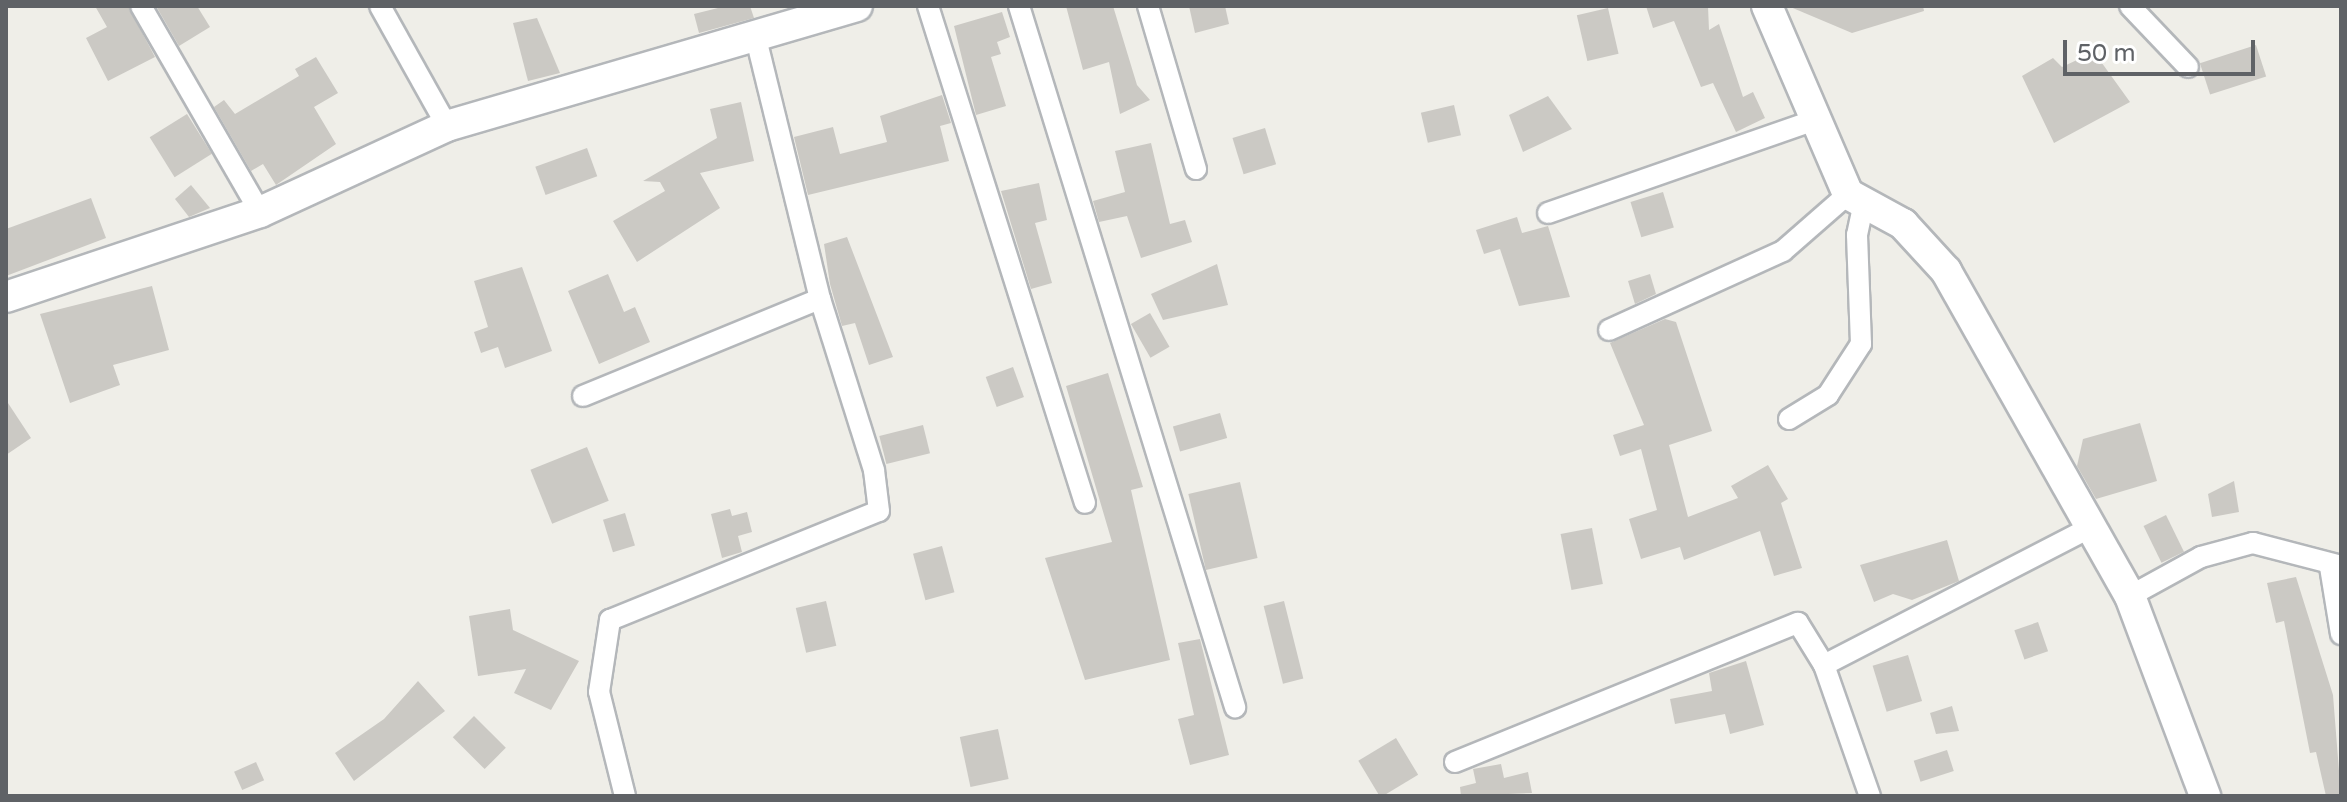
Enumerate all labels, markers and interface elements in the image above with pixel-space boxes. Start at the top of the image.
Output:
scale bar [2067,24,2259,74]
text: 50 m [2077,39,2135,68]

